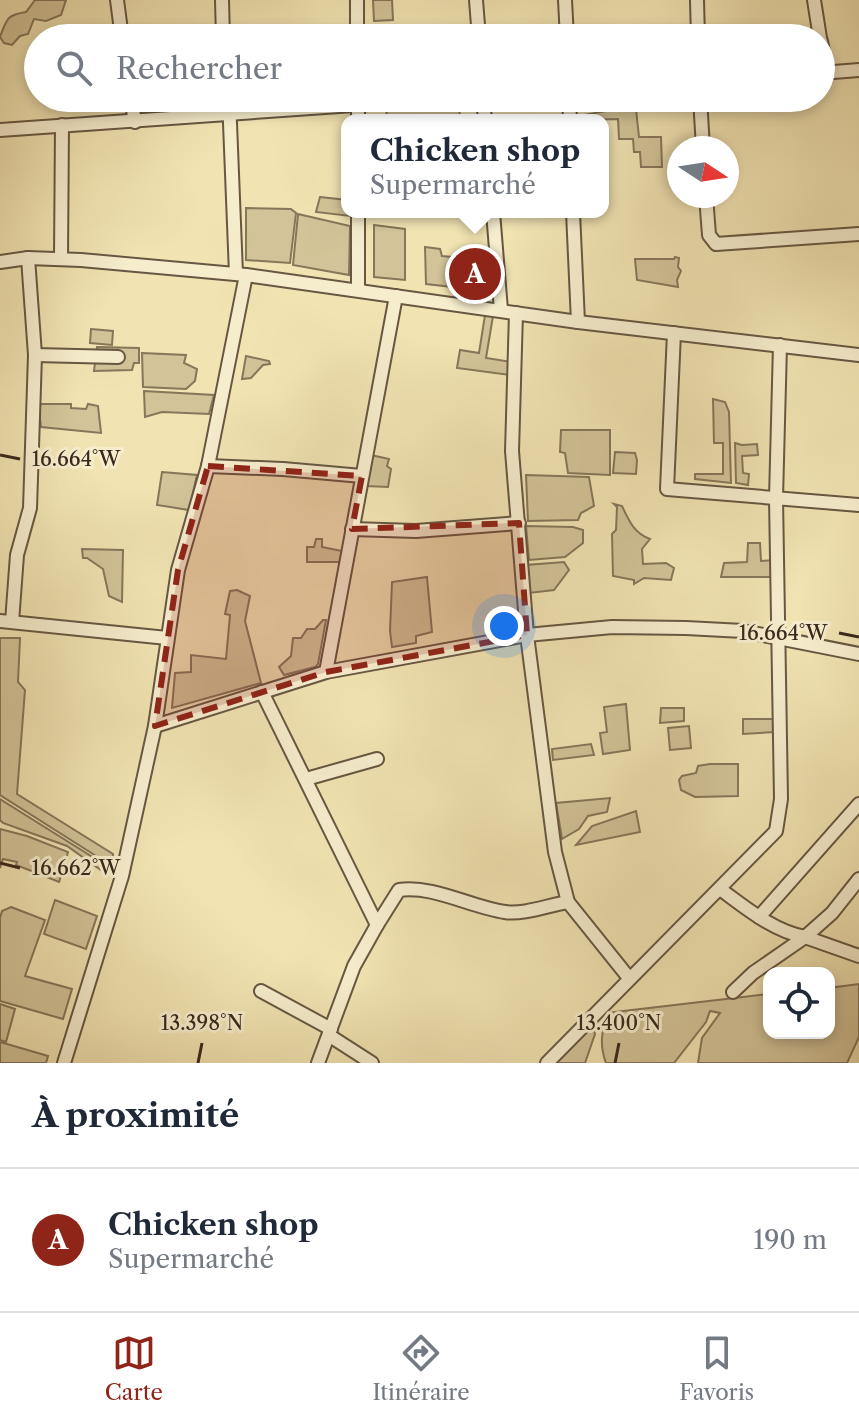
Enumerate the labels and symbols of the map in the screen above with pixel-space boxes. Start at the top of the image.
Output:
north arrow [667,136,739,208]
pin: A [449,244,501,304]
text: 16.664°W [32,447,121,471]
your location [484,606,524,646]
text: 16.664°W [739,621,828,645]
text: 16.662°W [32,856,122,880]
text: 13.398°N [161,1011,243,1035]
text: 13.400°N [577,1011,661,1035]

